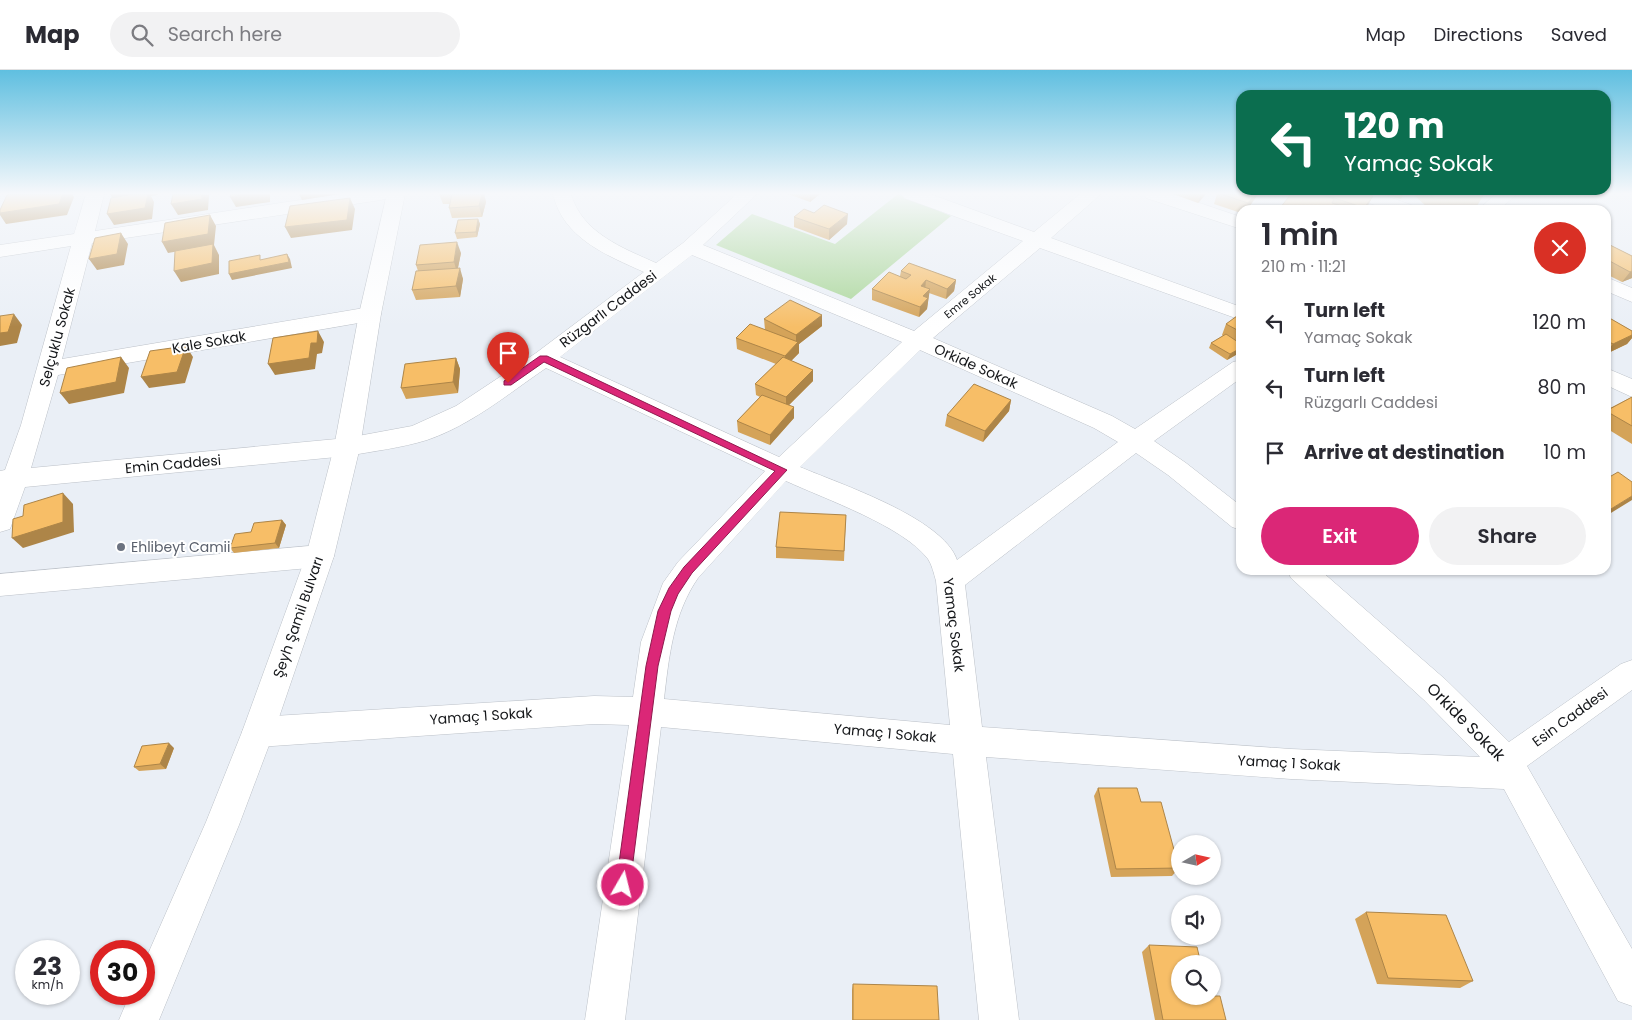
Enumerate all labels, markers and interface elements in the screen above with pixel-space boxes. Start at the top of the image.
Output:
search box [110,12,460,57]
text: Map [25,18,80,51]
icon: search [128,21,156,49]
text: Search here [168,21,282,48]
text: Map [1366,22,1405,47]
text: Directions [1433,22,1523,47]
text: Saved [1551,22,1607,47]
text: 120 m [1344,101,1444,150]
icon: left [1261,110,1326,175]
text: Yamaç Sokak [1344,148,1493,179]
text: 1 min [1261,213,1339,256]
button: close [1534,222,1586,274]
text: 210 m · 11:21 [1261,255,1346,278]
street label: Rüzgarlı Caddesi [555,266,661,352]
street label: Emre Sokak [940,270,1000,322]
street label: Selçuklu Sokak [34,284,80,389]
text: Turn left [1304,297,1385,324]
icon: left [1261,309,1289,337]
text: 120 m [1532,309,1586,336]
street label: Kale Sokak [170,326,248,358]
text: Yamaç Sokak [1304,326,1412,349]
pin [487,332,529,383]
icon: arrive [494,339,522,367]
street label: Orkide Sokak [931,339,1022,394]
text: Turn left [1304,362,1385,389]
icon: left [1261,374,1289,402]
text: 80 m [1537,374,1586,401]
text: Rüzgarlı Caddesi [1304,391,1438,414]
icon: arrive [1261,439,1289,467]
text: Arrive at destination [1304,439,1505,466]
text: 10 m [1543,439,1586,466]
street label: Emin Caddesi [124,450,222,478]
button: Exit [1261,507,1419,565]
button: Share [1429,507,1586,565]
place label: Ehlibeyt Camii [131,537,230,557]
marker: Ehlibeyt Camii [115,541,127,553]
street label: Şeyh Şamil Bulvarı [268,554,328,680]
street label: Yamaç Sokak [938,577,970,674]
street label: Orkide Sokak [1422,678,1511,767]
street label: Esin Caddesi [1528,683,1612,751]
street label: Yamaç 1 Sokak [429,702,534,730]
street label: Yamaç 1 Sokak [833,719,938,748]
street label: Yamaç 1 Sokak [1237,750,1342,776]
north arrow [1171,835,1221,885]
map controls [1171,835,1221,1005]
position arrow [596,858,648,910]
button: sound [1171,895,1221,945]
speed limit sign: 30 [90,940,155,1005]
text: 23 [33,949,62,984]
button: search [1171,955,1221,1005]
text: km/h [32,976,63,993]

